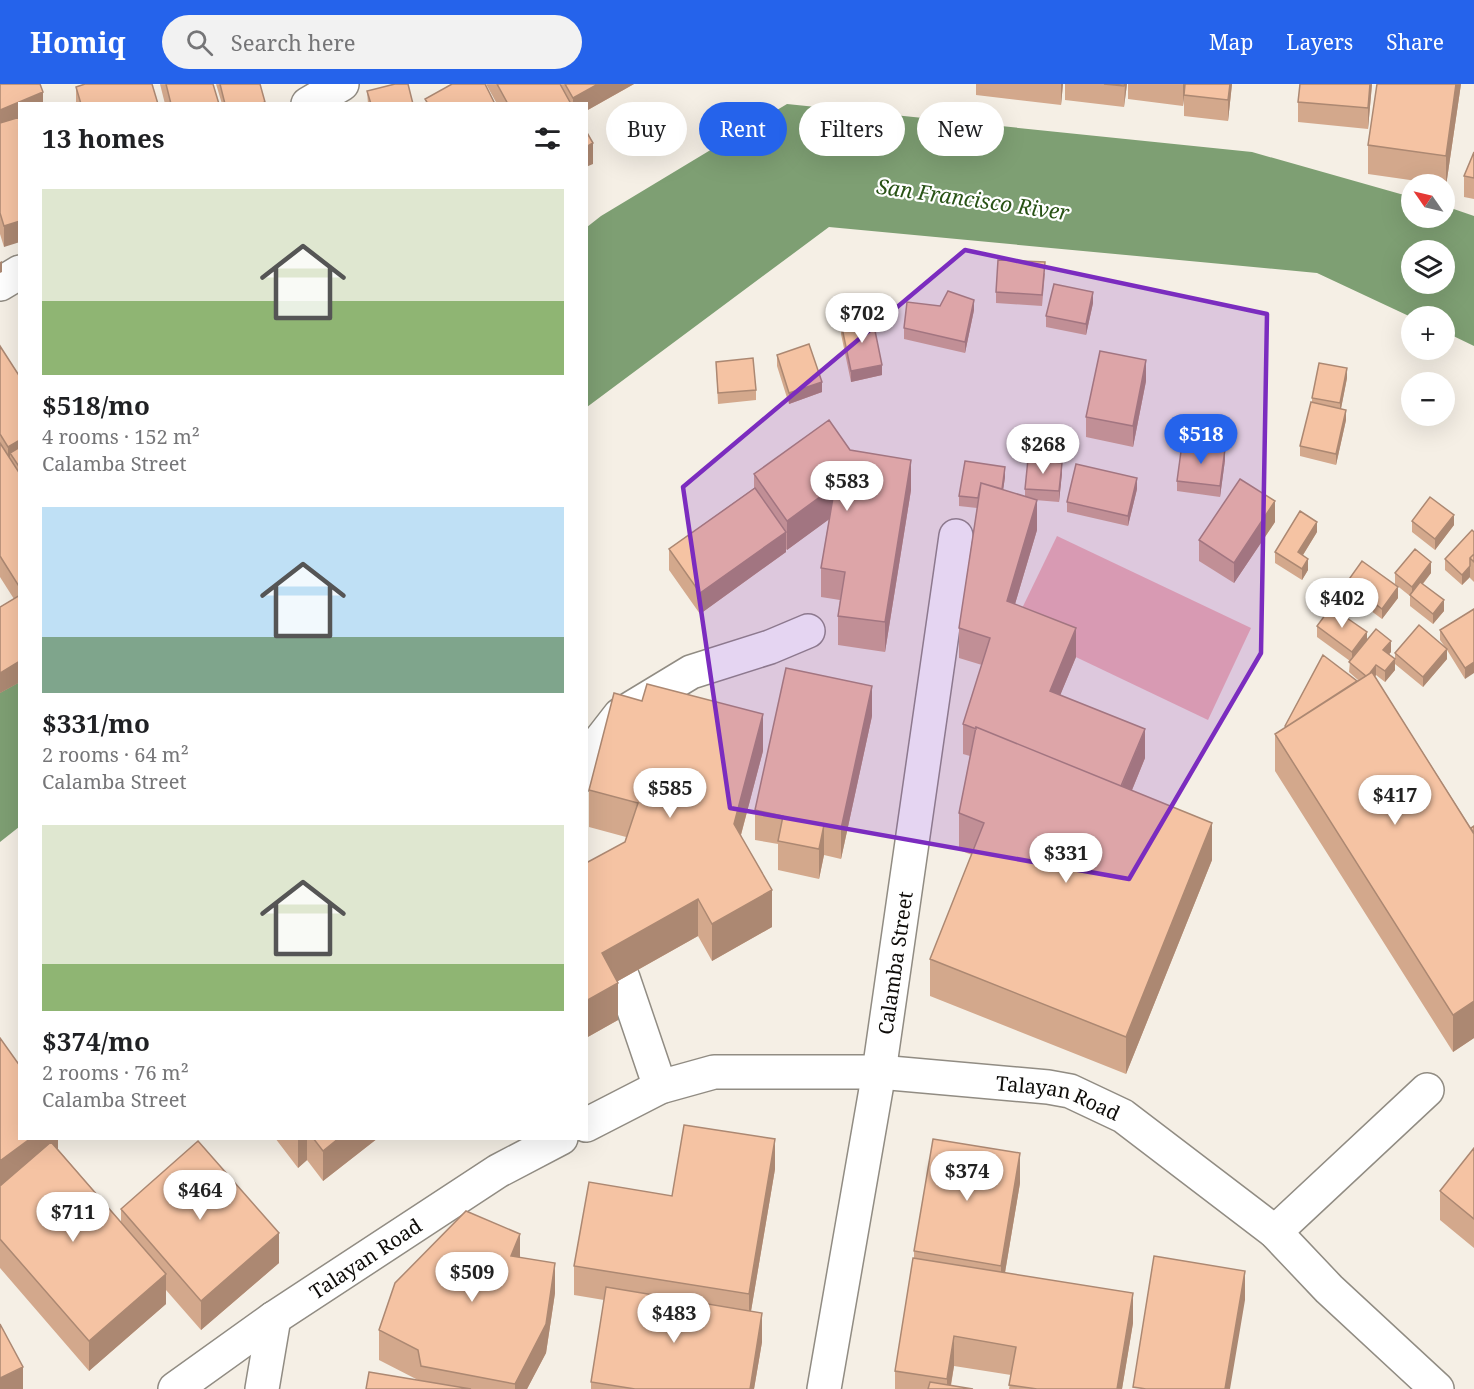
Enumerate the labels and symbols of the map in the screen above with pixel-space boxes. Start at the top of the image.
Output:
water label: San Francisco River [875,172,1071,226]
north arrow [1401,174,1455,228]
pin: $702 [826,293,898,344]
pin: $518 [1165,414,1237,465]
pin: $268 [1007,424,1079,475]
pin: $583 [811,461,883,512]
pin: $402 [1306,578,1378,629]
pin: $585 [634,768,706,819]
pin: $417 [1359,775,1431,826]
pin: $331 [1030,833,1102,884]
street label: Calamba Street [871,889,918,1036]
street label: Talayan Road [995,1069,1125,1126]
pin: $374 [931,1151,1003,1202]
pin: $464 [164,1170,236,1221]
pin: $711 [37,1192,109,1243]
street label: Talayan Road [304,1211,427,1305]
pin: $509 [436,1252,508,1303]
pin: $483 [638,1293,710,1344]

